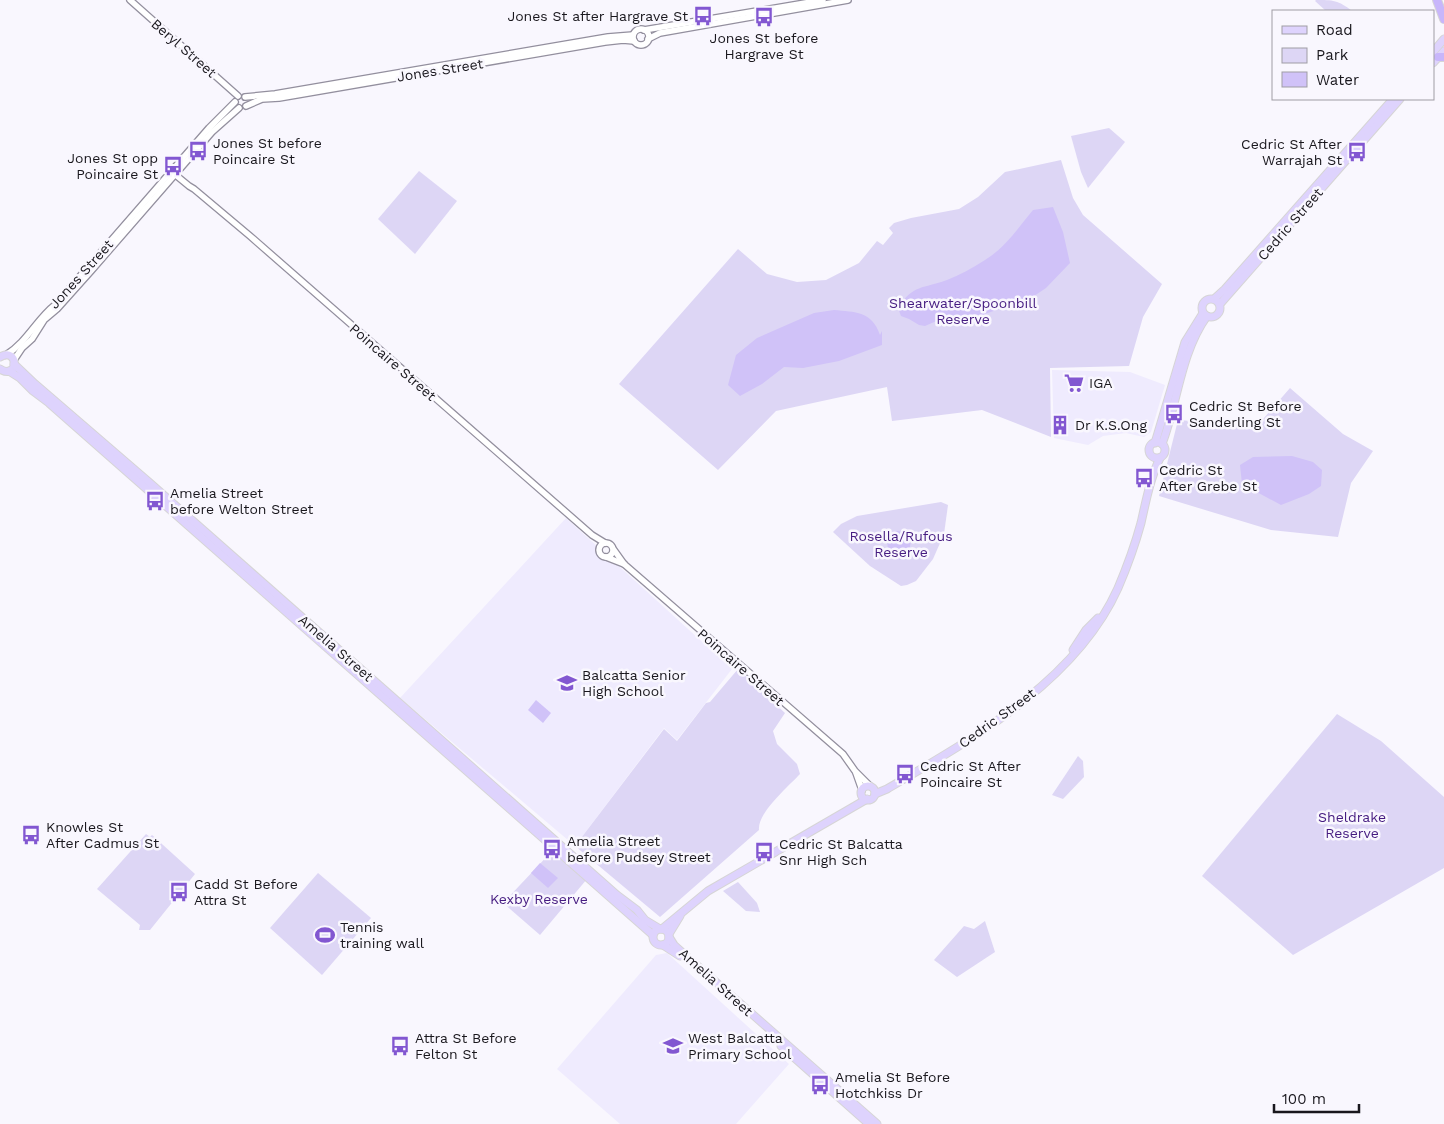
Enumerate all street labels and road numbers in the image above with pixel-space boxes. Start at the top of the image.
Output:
street label: Beryl Street [148,15,220,81]
street label: Jones Street [396,55,484,85]
street label: Cedric Street [1254,184,1326,263]
street label: Jones Street [46,236,116,312]
street label: Poincaire Street [347,320,440,404]
street label: Amelia Street [296,611,377,685]
street label: Poincaire Street [695,625,788,709]
street label: Cedric Street [956,685,1038,751]
street label: Amelia Street [676,945,756,1019]

